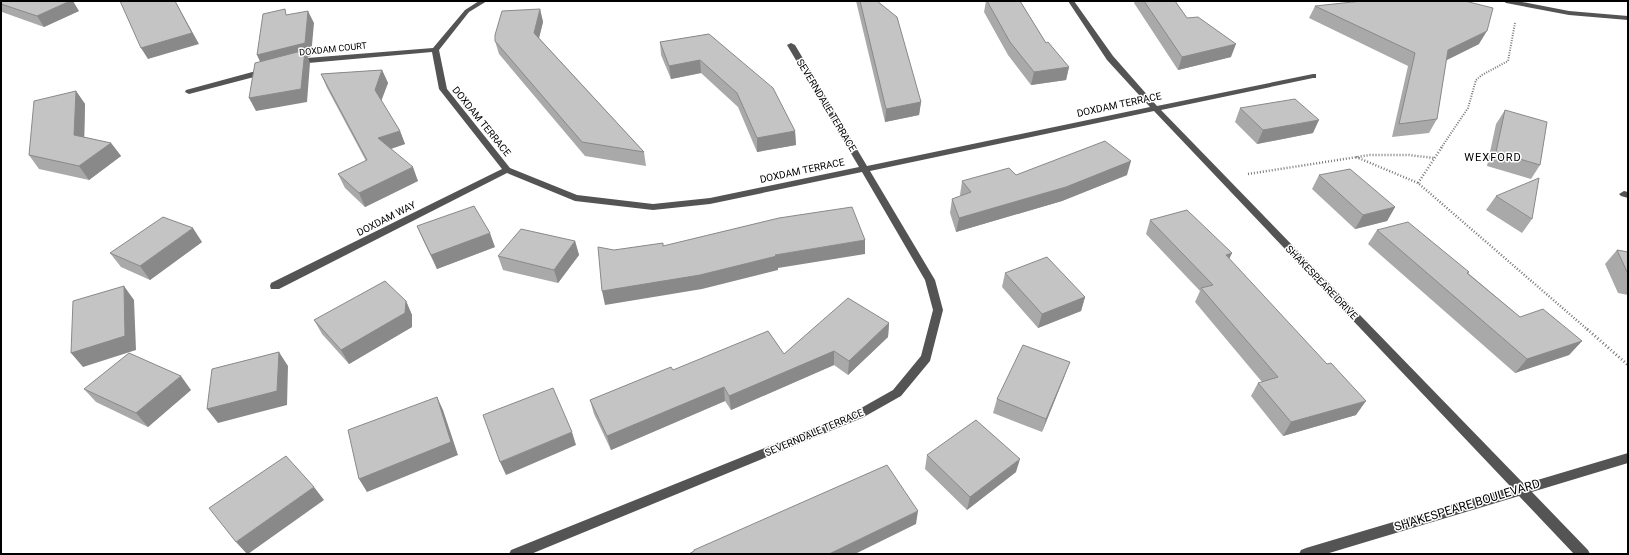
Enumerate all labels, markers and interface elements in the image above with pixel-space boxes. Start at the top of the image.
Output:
street label: DOXDAM COURT [299,40,368,58]
street label: SEVERNDALE TERRACE [795,57,859,154]
street label: DOXDAM TERRACE [450,84,513,159]
street label: DOXDAM TERRACE [1076,90,1163,119]
district label: WEXFORD [1464,151,1522,164]
street label: DOXDAM TERRACE [759,156,846,185]
street label: DOXDAM WAY [355,199,417,238]
street label: SHAKESPEARE DRIVE [1284,243,1360,322]
street label: SEVERNDALE TERRACE [763,407,865,458]
street label: SHAKESPEARE BOULEVARD [1392,476,1542,534]

